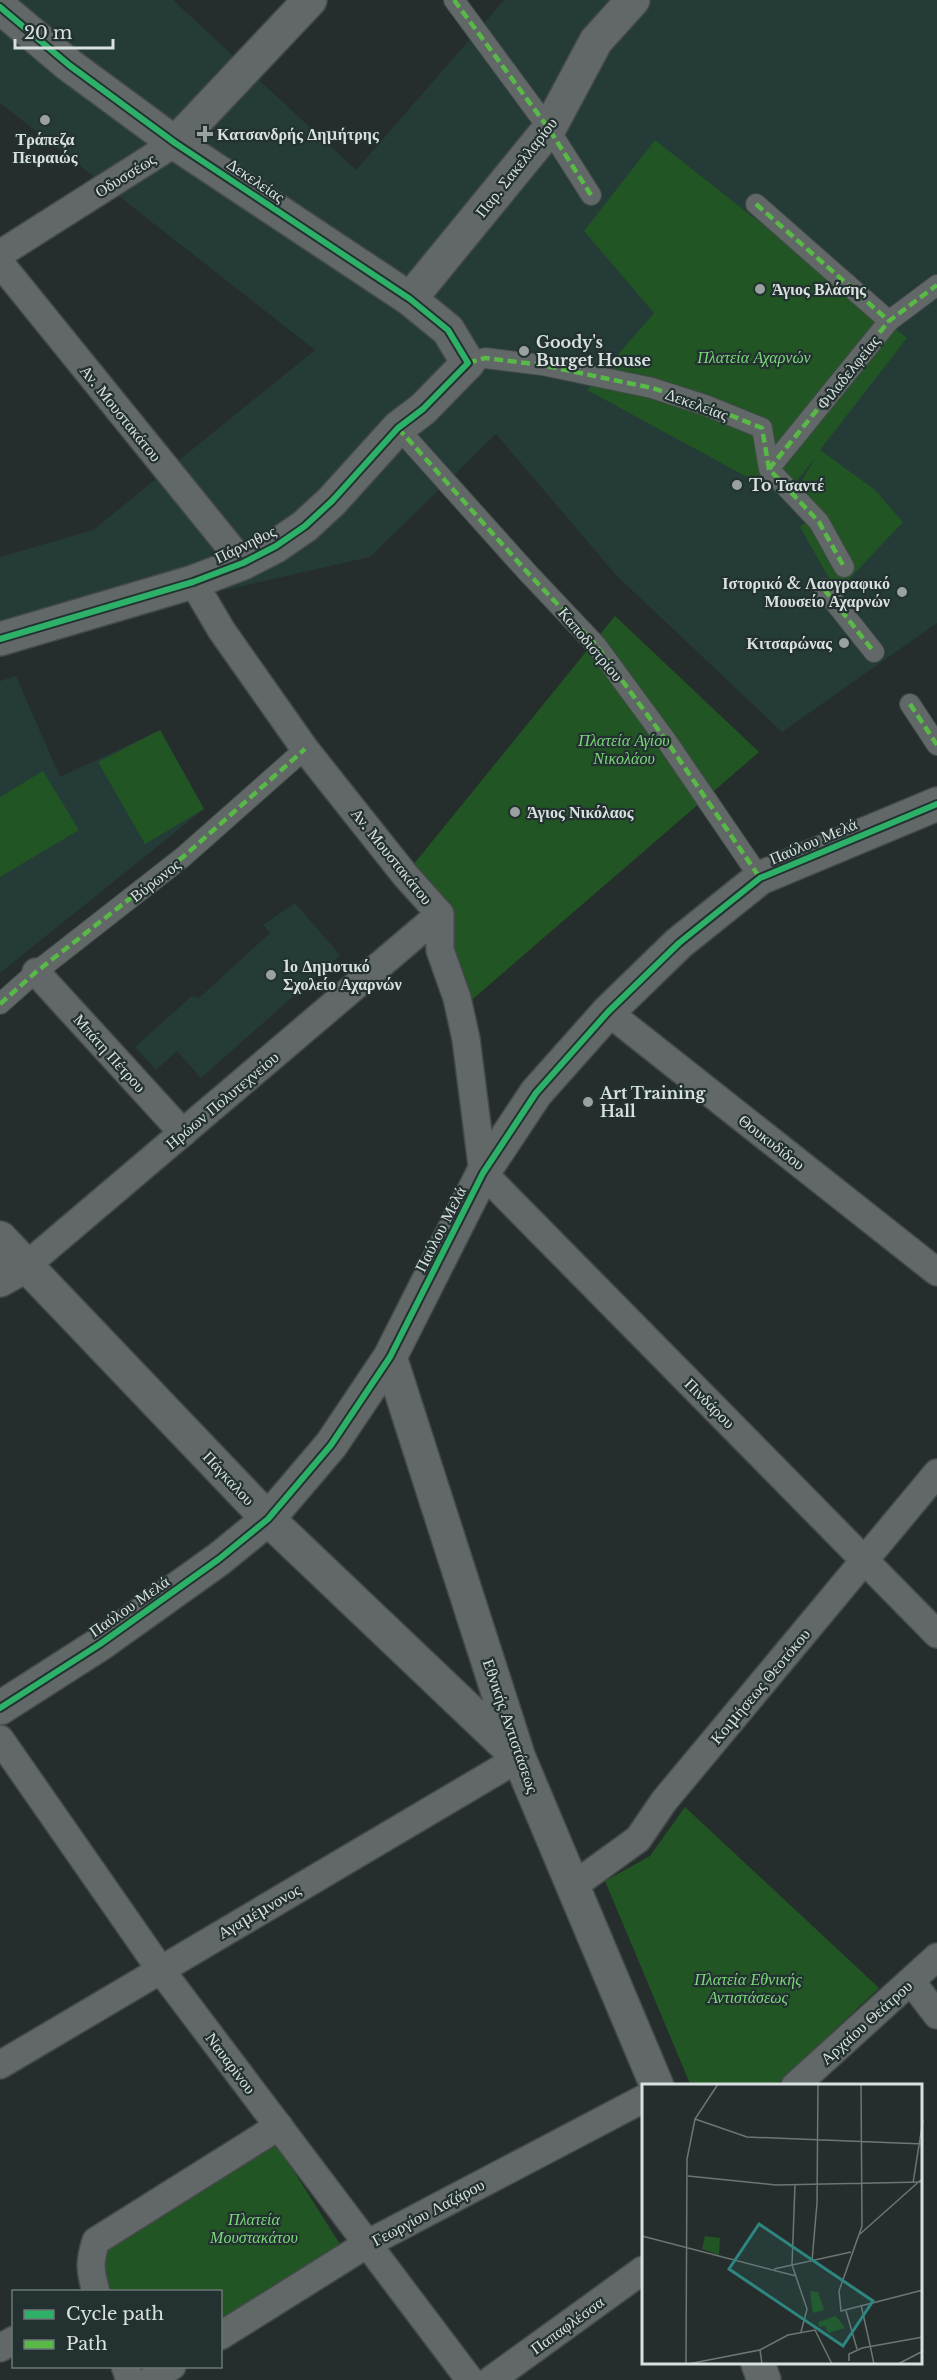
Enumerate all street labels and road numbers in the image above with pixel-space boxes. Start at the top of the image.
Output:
street label: Παρ. Σακελλαρίου [471,113,561,221]
street label: Οδυσσέως [91,148,160,201]
street label: Δεκελείας [223,153,289,207]
street label: Φιλαδελφείας [812,331,884,413]
street label: Αν. Μουστακάτου [76,361,166,465]
street label: Δεκελείας [663,383,732,425]
street label: Πάρνηθος [211,520,279,567]
street label: Καποδιστρίου [554,603,628,685]
street label: Αν. Μουστακάτου [347,804,437,908]
street label: Παύλου Μελά [766,813,860,868]
street label: Βύρωνος [126,854,185,906]
street label: Μπάτη Πέτρου [70,1010,150,1096]
street label: Ηρώων Πολυτεχνείου [161,1047,283,1153]
street label: Θουκυδίδου [735,1110,809,1174]
street label: Παύλου Μελά [410,1182,470,1275]
street label: Πινδάρου [681,1374,739,1432]
street label: Πάγκαλου [199,1447,259,1509]
street label: Παύλου Μελά [85,1571,173,1641]
street label: Κοιμήσεως Θεοτόκου [706,1624,814,1748]
street label: Εθνικής Αντιστάσεως [479,1656,544,1796]
street label: Αγαμέμνονος [214,1879,305,1943]
street label: Αρχαίου Θεάτρου [816,1976,916,2068]
street label: Ναυαρίνου [201,2028,261,2098]
street label: Γεωργίου Λαζάρου [368,2174,488,2250]
street label: Παπαφλέσσα [526,2291,608,2358]

